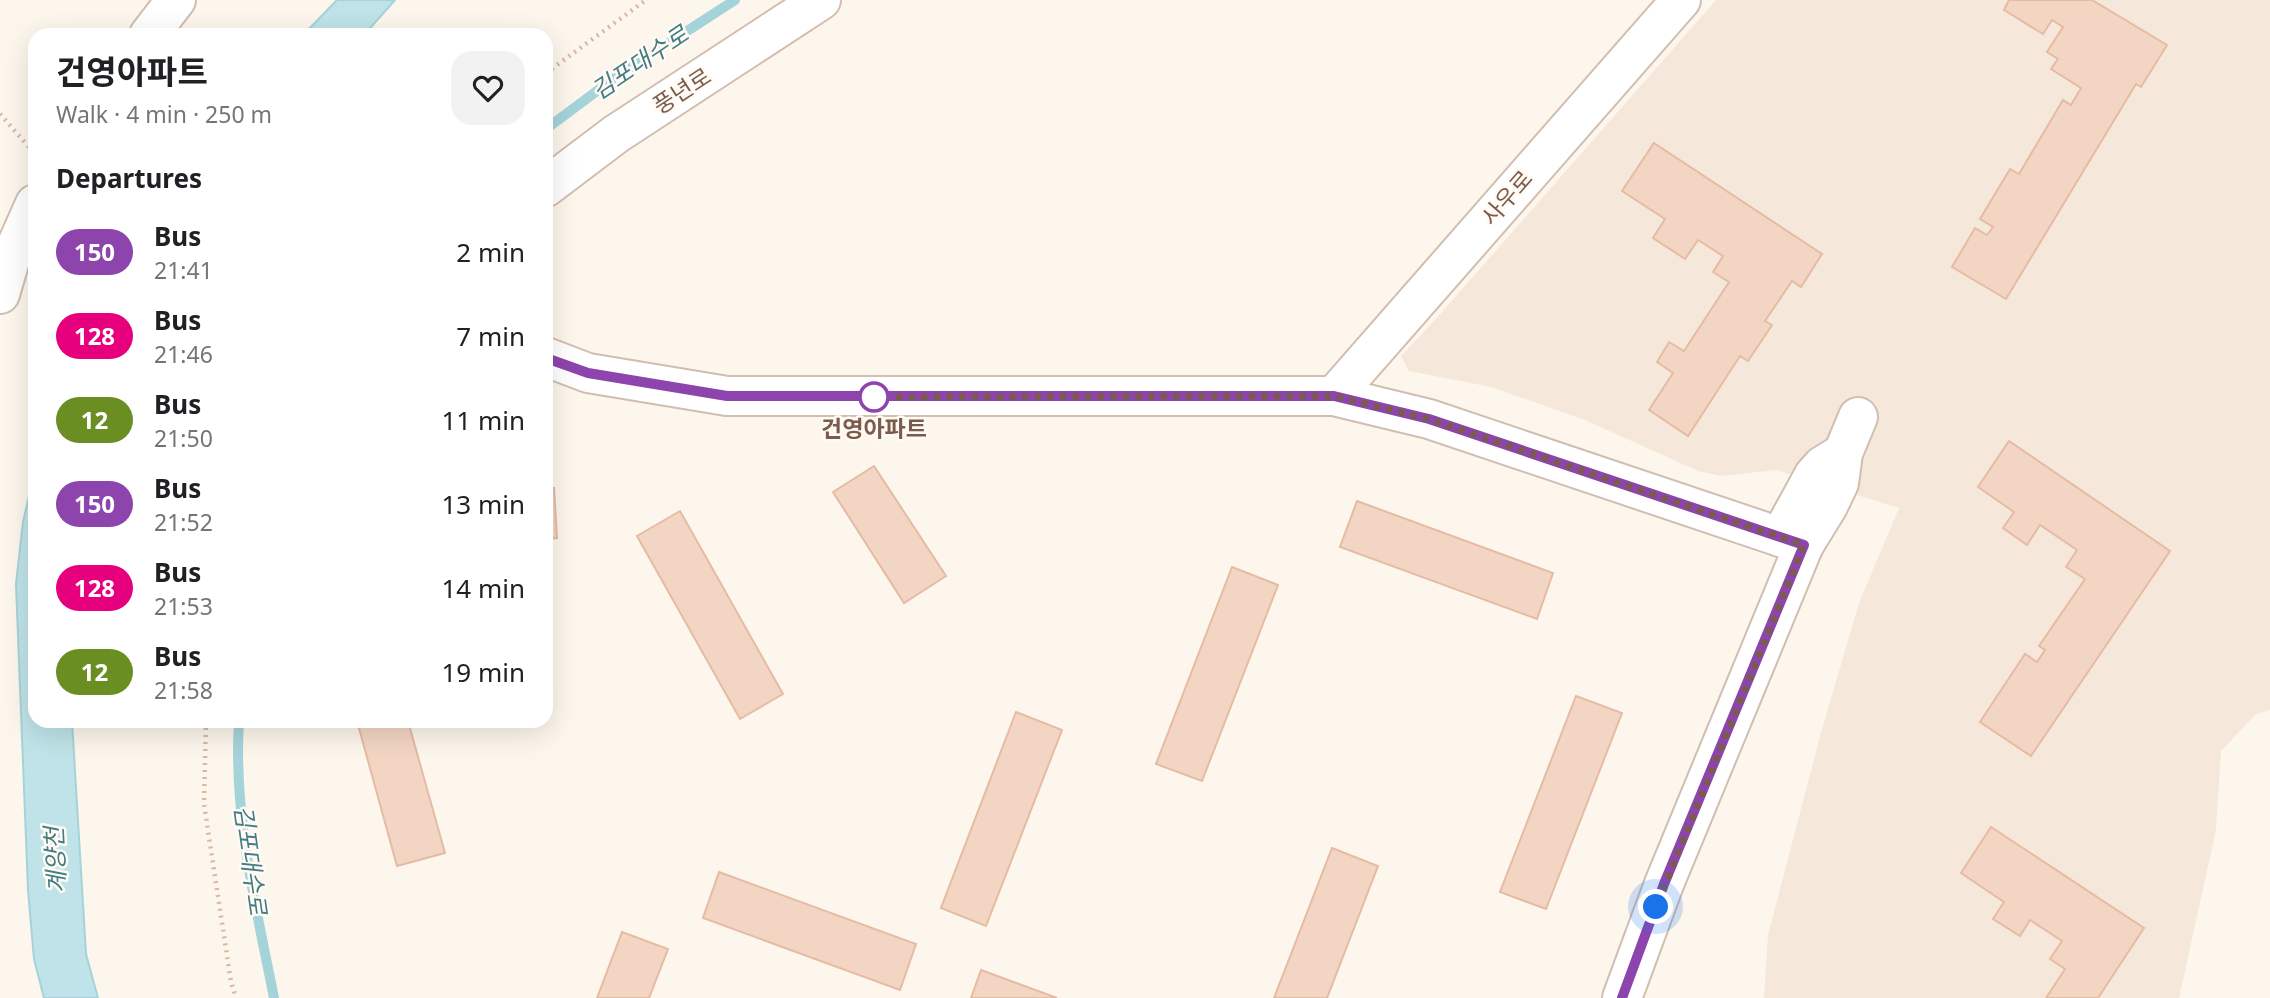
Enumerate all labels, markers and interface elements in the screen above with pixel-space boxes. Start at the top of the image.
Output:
water label: 김포대수로 [584,17,695,106]
text: 건영아파트 [56,49,208,94]
button: heart [451,51,525,125]
street label: 풍년로 [646,59,717,121]
text: Walk · 4 min · 250 m [56,98,272,130]
text: Departures [56,160,202,196]
street label: 사우로 [1473,163,1539,232]
text: Bus [154,218,201,254]
text: 2 min [456,234,525,270]
text: 150 [74,235,115,268]
text: 21:41 [154,254,213,286]
text: Bus [154,302,201,338]
text: 7 min [456,318,525,354]
text: 128 [74,319,115,352]
text: 21:46 [154,338,213,370]
marker: 건영아파트 [859,382,889,412]
text: Bus [154,386,201,422]
text: 11 min [441,402,525,438]
text: 12 [81,403,108,436]
place label: 건영아파트 [821,412,927,444]
text: 21:50 [154,422,213,454]
text: Bus [154,470,201,506]
text: 13 min [441,486,525,522]
text: 150 [74,487,115,520]
text: 21:52 [154,506,213,538]
text: Bus [154,554,201,590]
text: 14 min [441,570,525,606]
text: 128 [74,571,115,604]
text: 21:53 [154,590,213,622]
text: Bus [154,638,201,674]
text: 19 min [441,654,525,690]
text: 12 [81,655,108,688]
text: 21:58 [154,674,213,706]
water label: 김포대수로 [227,803,276,918]
water label: 계양천 [36,823,73,894]
your location [1638,889,1673,924]

